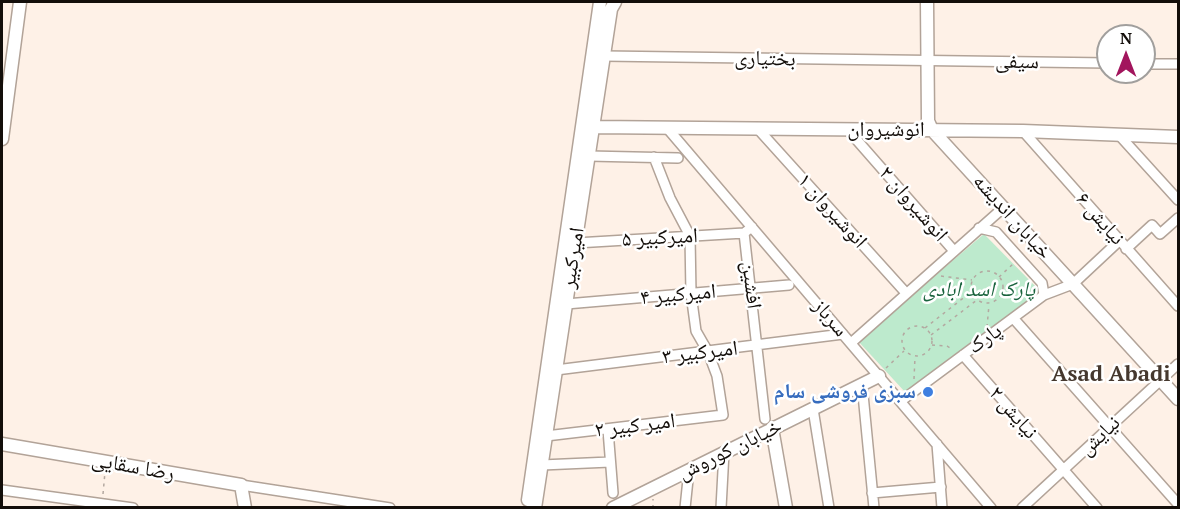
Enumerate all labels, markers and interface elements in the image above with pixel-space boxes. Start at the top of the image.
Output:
north arrow [1096,24,1156,84]
text: N [1120,27,1132,49]
street label: بختیاری [734,46,796,72]
street label: سیفی [995,49,1039,75]
street label: انوشیروان [847,117,925,143]
street label: انوشیروان ۲ [873,161,953,247]
street label: انوشیروان ۱ [792,168,872,254]
street label: خیابان اندیشه [967,169,1057,265]
street label: نیایش ۶ [1070,187,1130,251]
street label: امیرکبیر ۵ [621,223,699,253]
street label: امیرکبیر [556,226,590,290]
street label: افشین [736,260,766,310]
park label: پارک اسد ابادی [923,277,1035,303]
street label: امیرکبیر ۴ [639,279,717,311]
street label: سرباز [807,294,853,342]
street label: پارک [963,318,1007,360]
street label: امیرکبیر ۳ [661,336,739,370]
district label: Asad Abadi [1051,362,1171,388]
place label: سبزی فروشی سام [774,379,916,405]
street label: نیایش ۲ [983,381,1043,445]
marker: سبزی فروشی سام [921,385,935,399]
street label: امیر کبیر ۲ [593,409,677,443]
street label: نیایش [1074,411,1126,461]
street label: خیابان کوروش [674,414,786,486]
street label: رضا سقایی [89,447,177,487]

